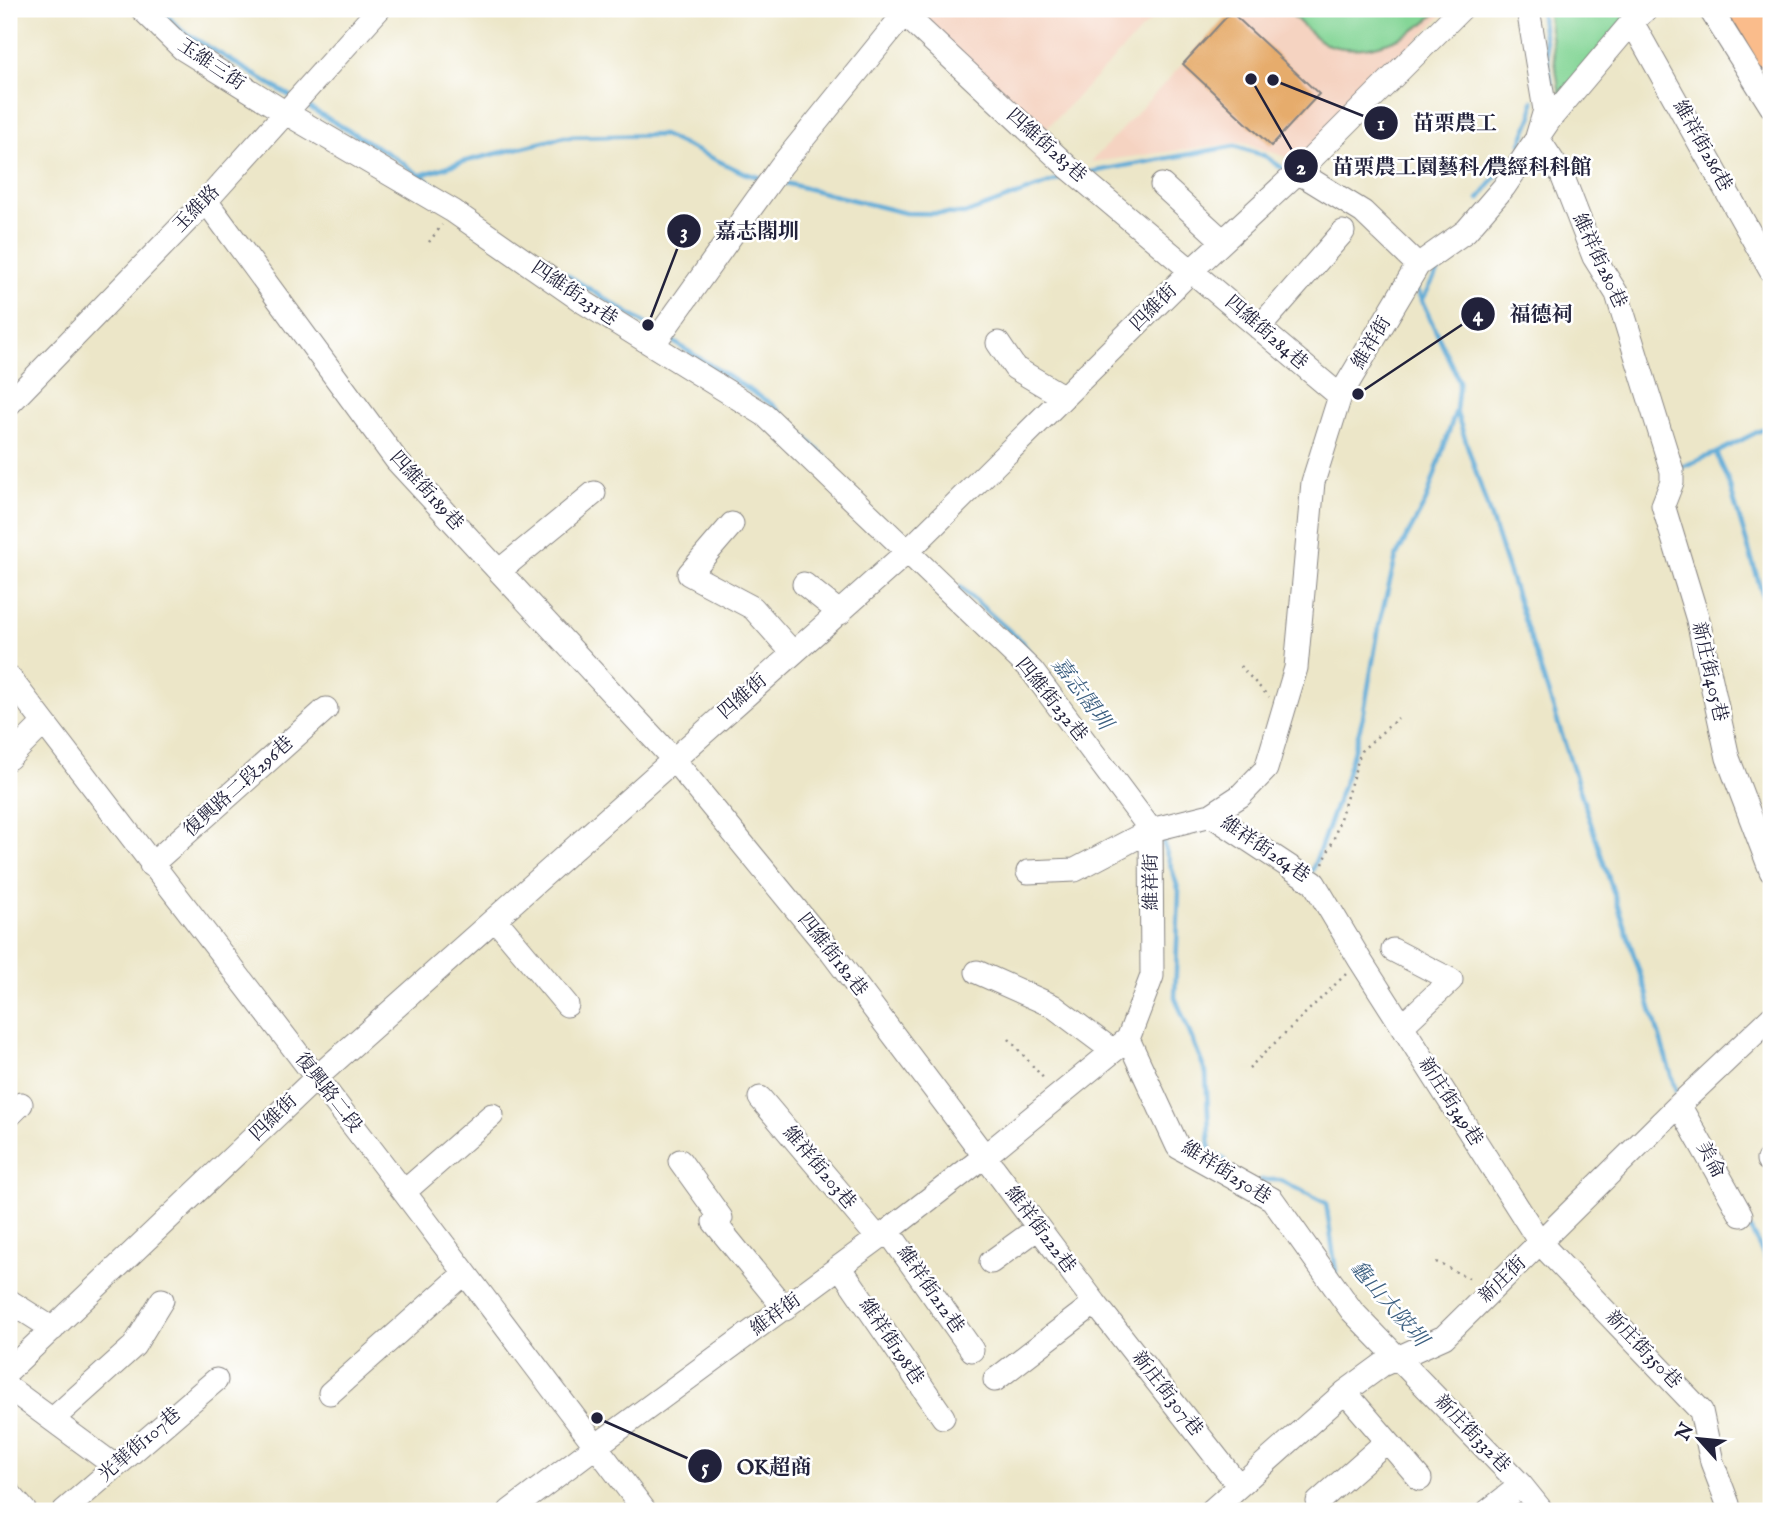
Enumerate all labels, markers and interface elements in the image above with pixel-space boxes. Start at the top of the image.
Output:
street label: 玉維三街 [173,34,249,96]
street label: 維祥街286巷 [1667,96,1737,196]
callout: 苗栗農工 [1364,102,1511,144]
street label: 四維街283巷 [1001,104,1091,188]
text: 1 [1377,111,1385,138]
text: 苗栗農工 [1413,111,1497,138]
callout: 苗栗農工園藝科/農經科科館 [1283,145,1605,187]
text: 2 [1296,155,1306,182]
text: 苗栗農工園藝科/農經科科館 [1332,155,1592,182]
street label: 玉維路 [169,180,225,238]
callout: 嘉志閣圳 [666,210,813,252]
street label: 維祥街280巷 [1567,210,1631,312]
text: 3 [680,219,688,246]
text: 嘉志閣圳 [715,219,799,246]
street label: 四維街231巷 [526,256,622,332]
street label: 四維街 [1125,279,1183,337]
street label: 四維街284巷 [1220,291,1312,375]
callout: 福德祠 [1460,293,1586,335]
text: 4 [1473,302,1484,329]
text: 福德祠 [1510,302,1573,329]
street label: 維祥街 [1347,312,1397,374]
street label: 四維街189巷 [384,446,468,536]
street label: 新庄街405巷 [1686,620,1732,724]
water label: 嘉志閣圳 [1045,652,1119,738]
street label: 四維街232巷 [1010,653,1092,747]
street label: 四維街 [714,669,772,725]
street label: 復興路二段296巷 [179,731,299,843]
street label: 維祥街264巷 [1216,811,1314,889]
street label: 維祥街 [1140,853,1164,911]
street label: 四維街182巷 [792,908,872,1002]
street label: 復興路二段 [289,1048,367,1138]
street label: 新庄街349巷 [1413,1053,1487,1151]
street label: 四維街 [245,1090,303,1146]
street label: 維祥街203巷 [777,1121,861,1215]
street label: 維祥街250巷 [1177,1136,1275,1210]
street label: 美侖 [1690,1138,1730,1182]
street label: 維祥街222巷 [999,1182,1081,1278]
street label: 維祥街212巷 [891,1242,969,1338]
street label: 新庄街 [1474,1252,1532,1308]
water label: 龜山大陂圳 [1343,1256,1435,1355]
street label: 維祥街 [746,1289,806,1341]
street label: 維祥街198巷 [853,1294,929,1390]
street label: 新庄街350巷 [1600,1306,1686,1394]
street label: 新庄街307巷 [1126,1347,1208,1441]
street label: 新庄街332巷 [1429,1390,1515,1478]
street label: 光華街107巷 [94,1403,186,1487]
north arrow [1664,1404,1734,1474]
text: N [1671,1419,1700,1446]
callout: OK超商 [688,1445,825,1487]
text: 5 [701,1455,709,1482]
text: OK超商 [737,1455,811,1482]

